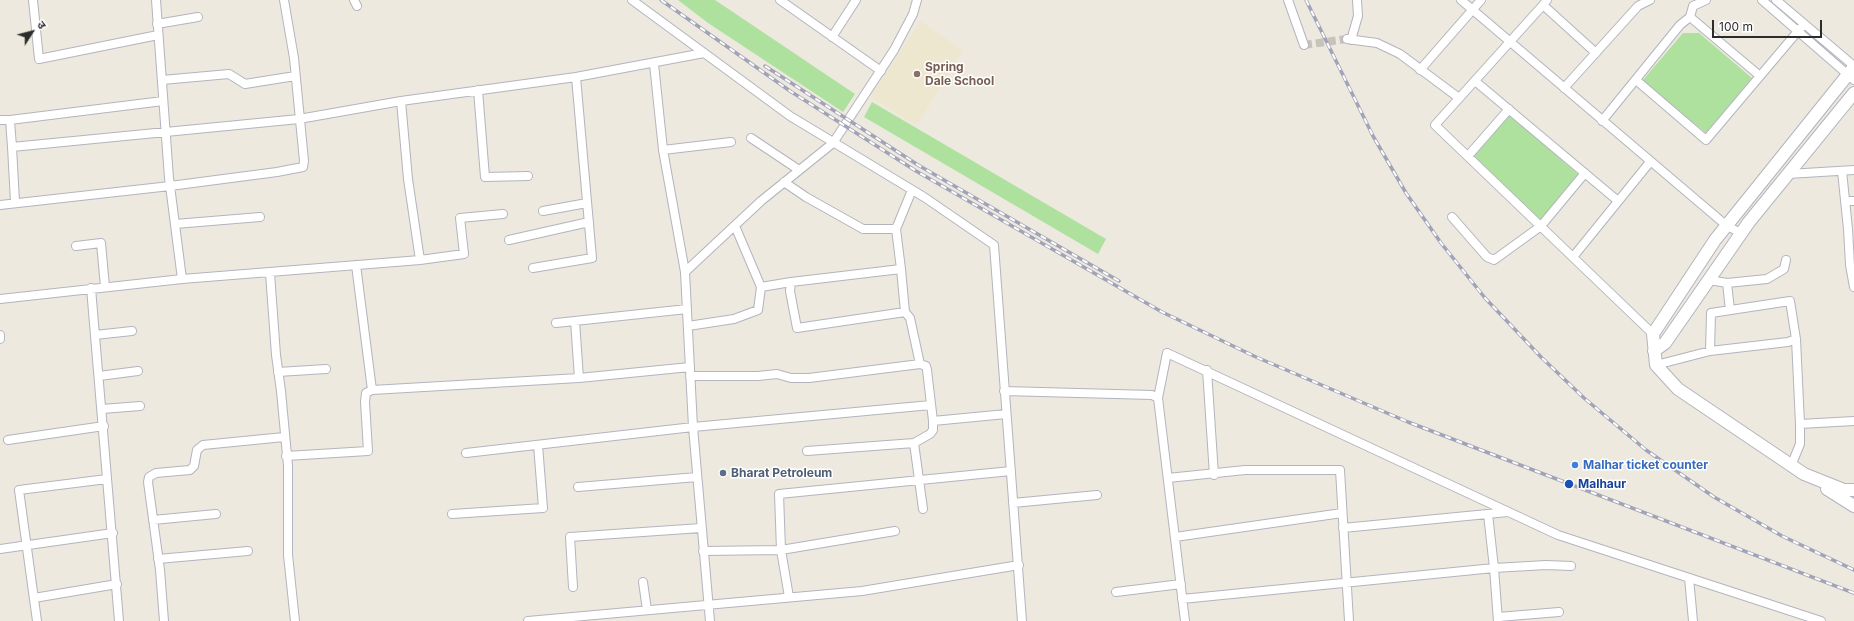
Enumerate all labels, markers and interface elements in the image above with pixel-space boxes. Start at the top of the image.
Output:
north arrow [12,12,52,52]
scale bar [1714,12,1824,38]
text: उ [34,18,49,32]
text: 100 m [1719,19,1753,34]
place label: Spring Dale School [925,60,994,88]
marker: Spring Dale School [912,69,922,79]
place label: Malhar ticket counter [1583,458,1708,472]
marker: Malhar ticket counter [1570,460,1580,470]
place label: Bharat Petroleum [731,466,832,480]
marker: Bharat Petroleum [718,468,728,478]
place label: Malhaur [1578,477,1626,491]
marker: Malhaur [1563,478,1575,490]

